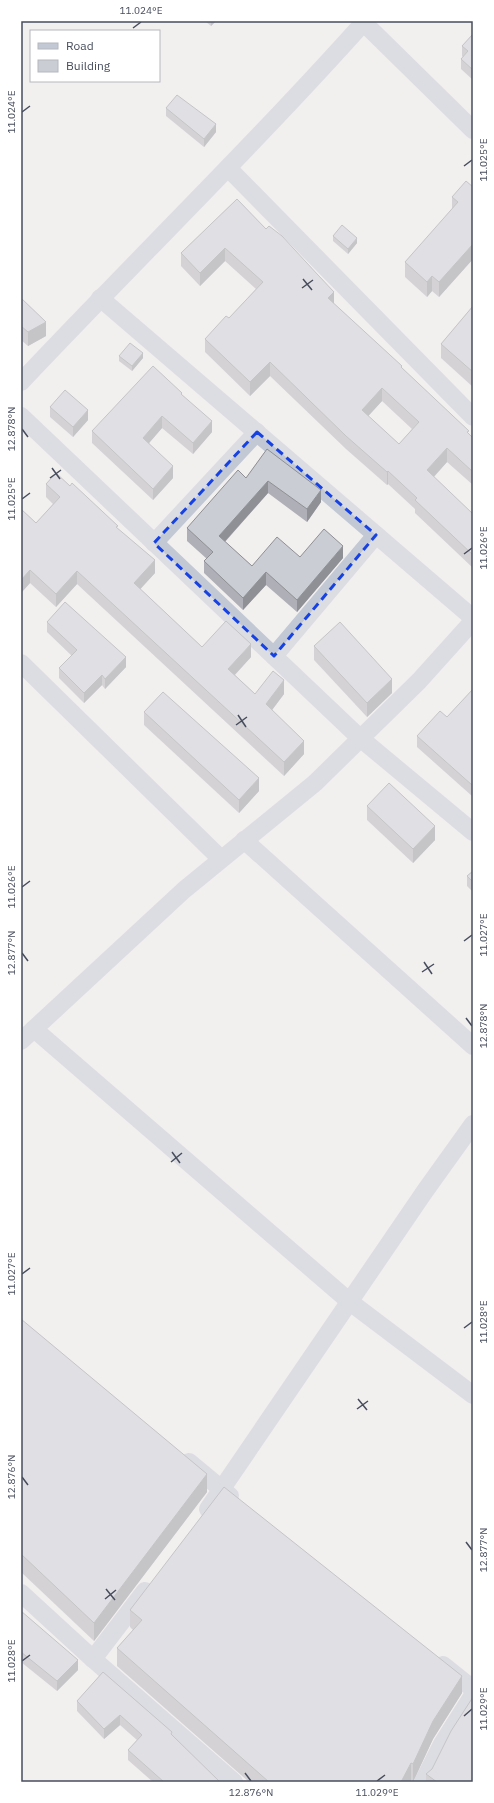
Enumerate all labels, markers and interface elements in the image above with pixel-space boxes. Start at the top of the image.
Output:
text: 11.024°E [119,4,163,17]
legend [30,30,160,82]
text: Road [66,38,94,53]
text: Building [66,58,111,73]
text: 11.024°E [5,90,18,134]
text: 11.025°E [477,138,490,182]
text: 12.878°N [5,407,18,451]
text: 11.025°E [5,477,18,521]
text: 11.026°E [477,526,490,570]
text: 11.026°E [5,865,18,909]
text: 11.027°E [477,913,490,957]
text: 12.877°N [5,931,18,975]
text: 12.878°N [477,1004,490,1048]
text: 11.027°E [5,1252,18,1296]
text: 11.028°E [477,1300,490,1344]
text: 12.876°N [5,1455,18,1499]
text: 12.877°N [477,1528,490,1572]
text: 11.028°E [5,1639,18,1683]
text: 11.029°E [477,1687,490,1731]
text: 12.876°N [229,1786,273,1799]
text: 11.029°E [355,1786,399,1799]

